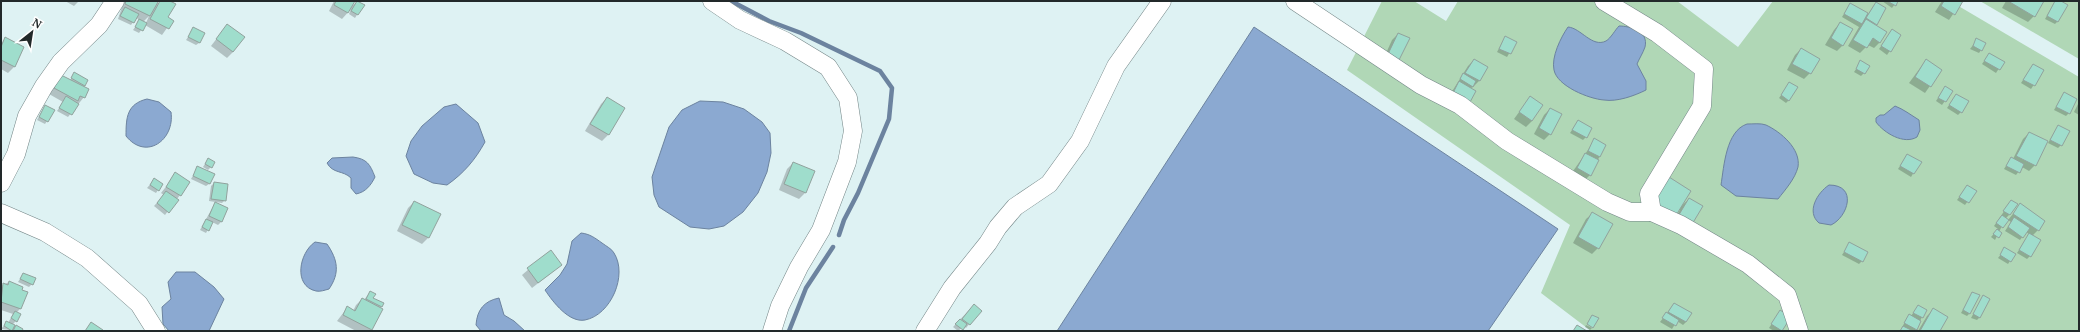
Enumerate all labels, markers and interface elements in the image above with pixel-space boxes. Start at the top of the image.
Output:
north arrow [12,12,52,52]
text: N [30,14,45,32]

